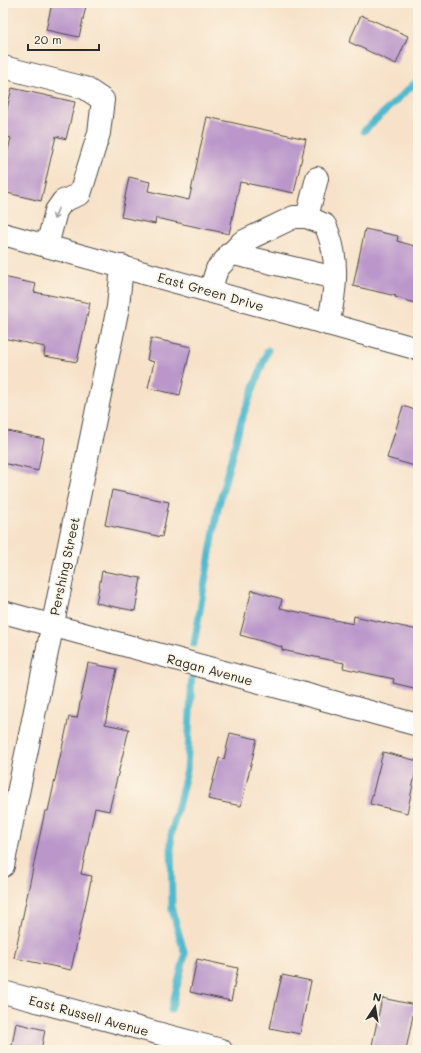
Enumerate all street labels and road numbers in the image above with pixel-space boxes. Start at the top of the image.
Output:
street label: East Green Drive [156,268,266,314]
street label: Pershing Street [45,515,83,617]
street label: Ragan Avenue [165,649,255,689]
street label: East Russell Avenue [27,991,151,1039]

